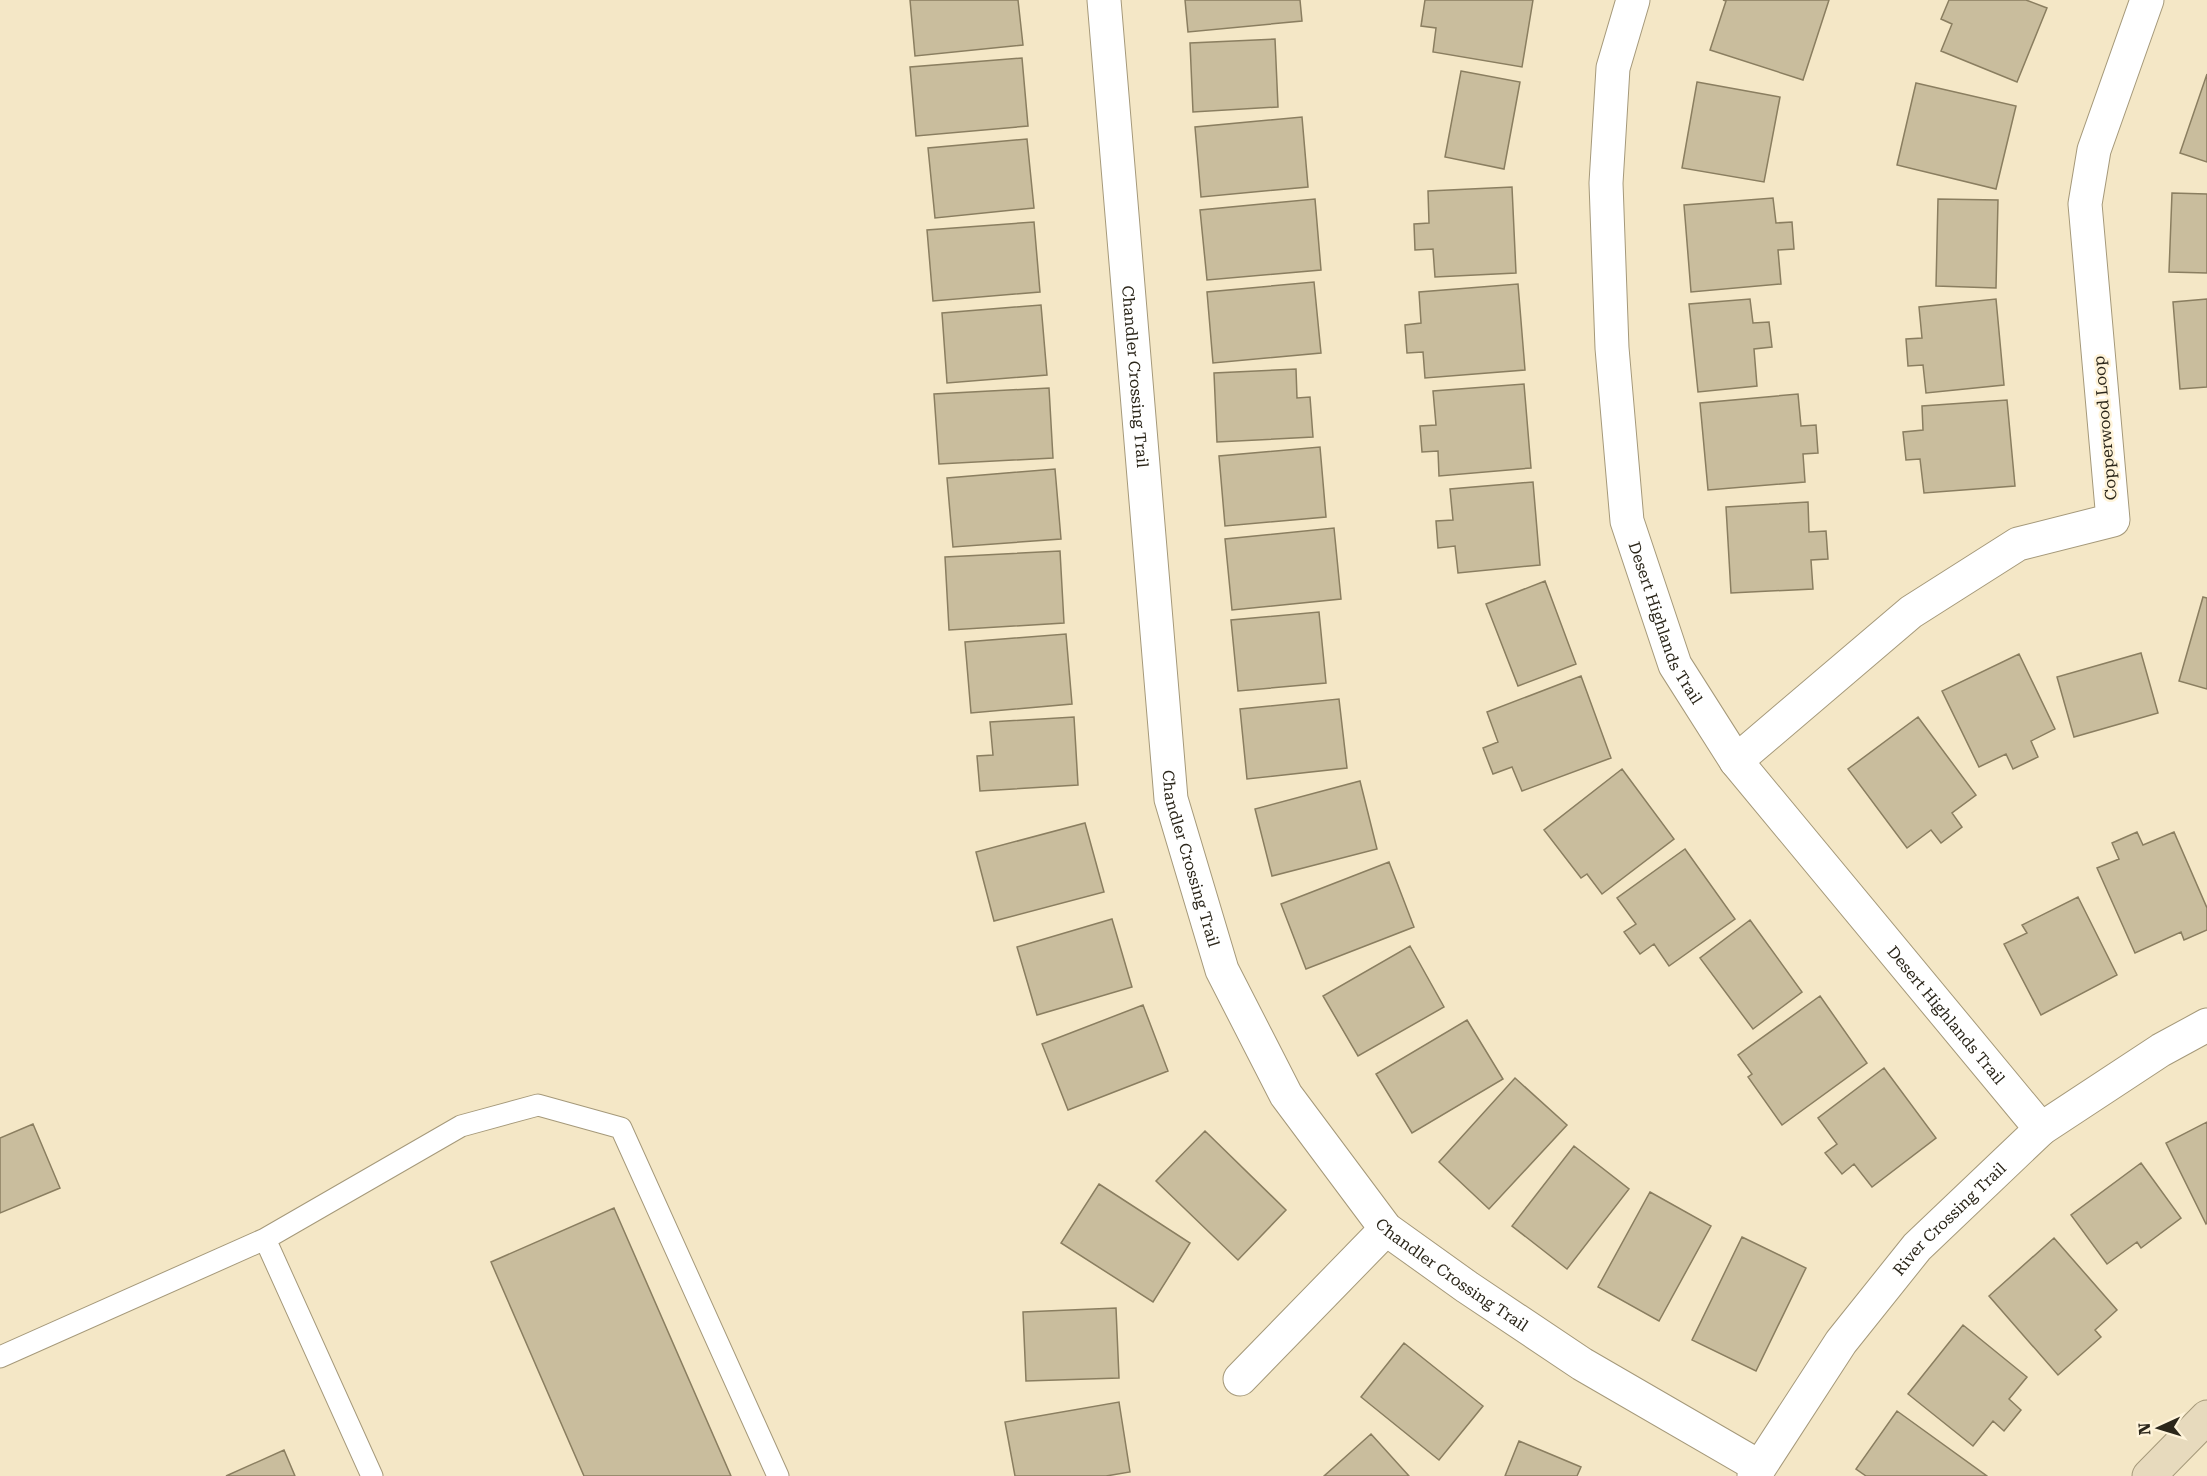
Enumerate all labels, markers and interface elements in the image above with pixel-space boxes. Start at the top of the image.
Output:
street label: Chandler Crossing Trail [1118,285,1153,469]
street label: Copperwood Loop [2089,355,2121,501]
street label: Desert Highlands Trail [1625,539,1707,707]
street label: Chandler Crossing Trail [1159,769,1224,949]
street label: Desert Highlands Trail [1884,942,2009,1088]
street label: River Crossing Trail [1889,1158,2009,1279]
street label: Chandler Crossing Trail [1372,1214,1532,1335]
north arrow [2129,1398,2189,1458]
text: N [2135,1422,2154,1436]

